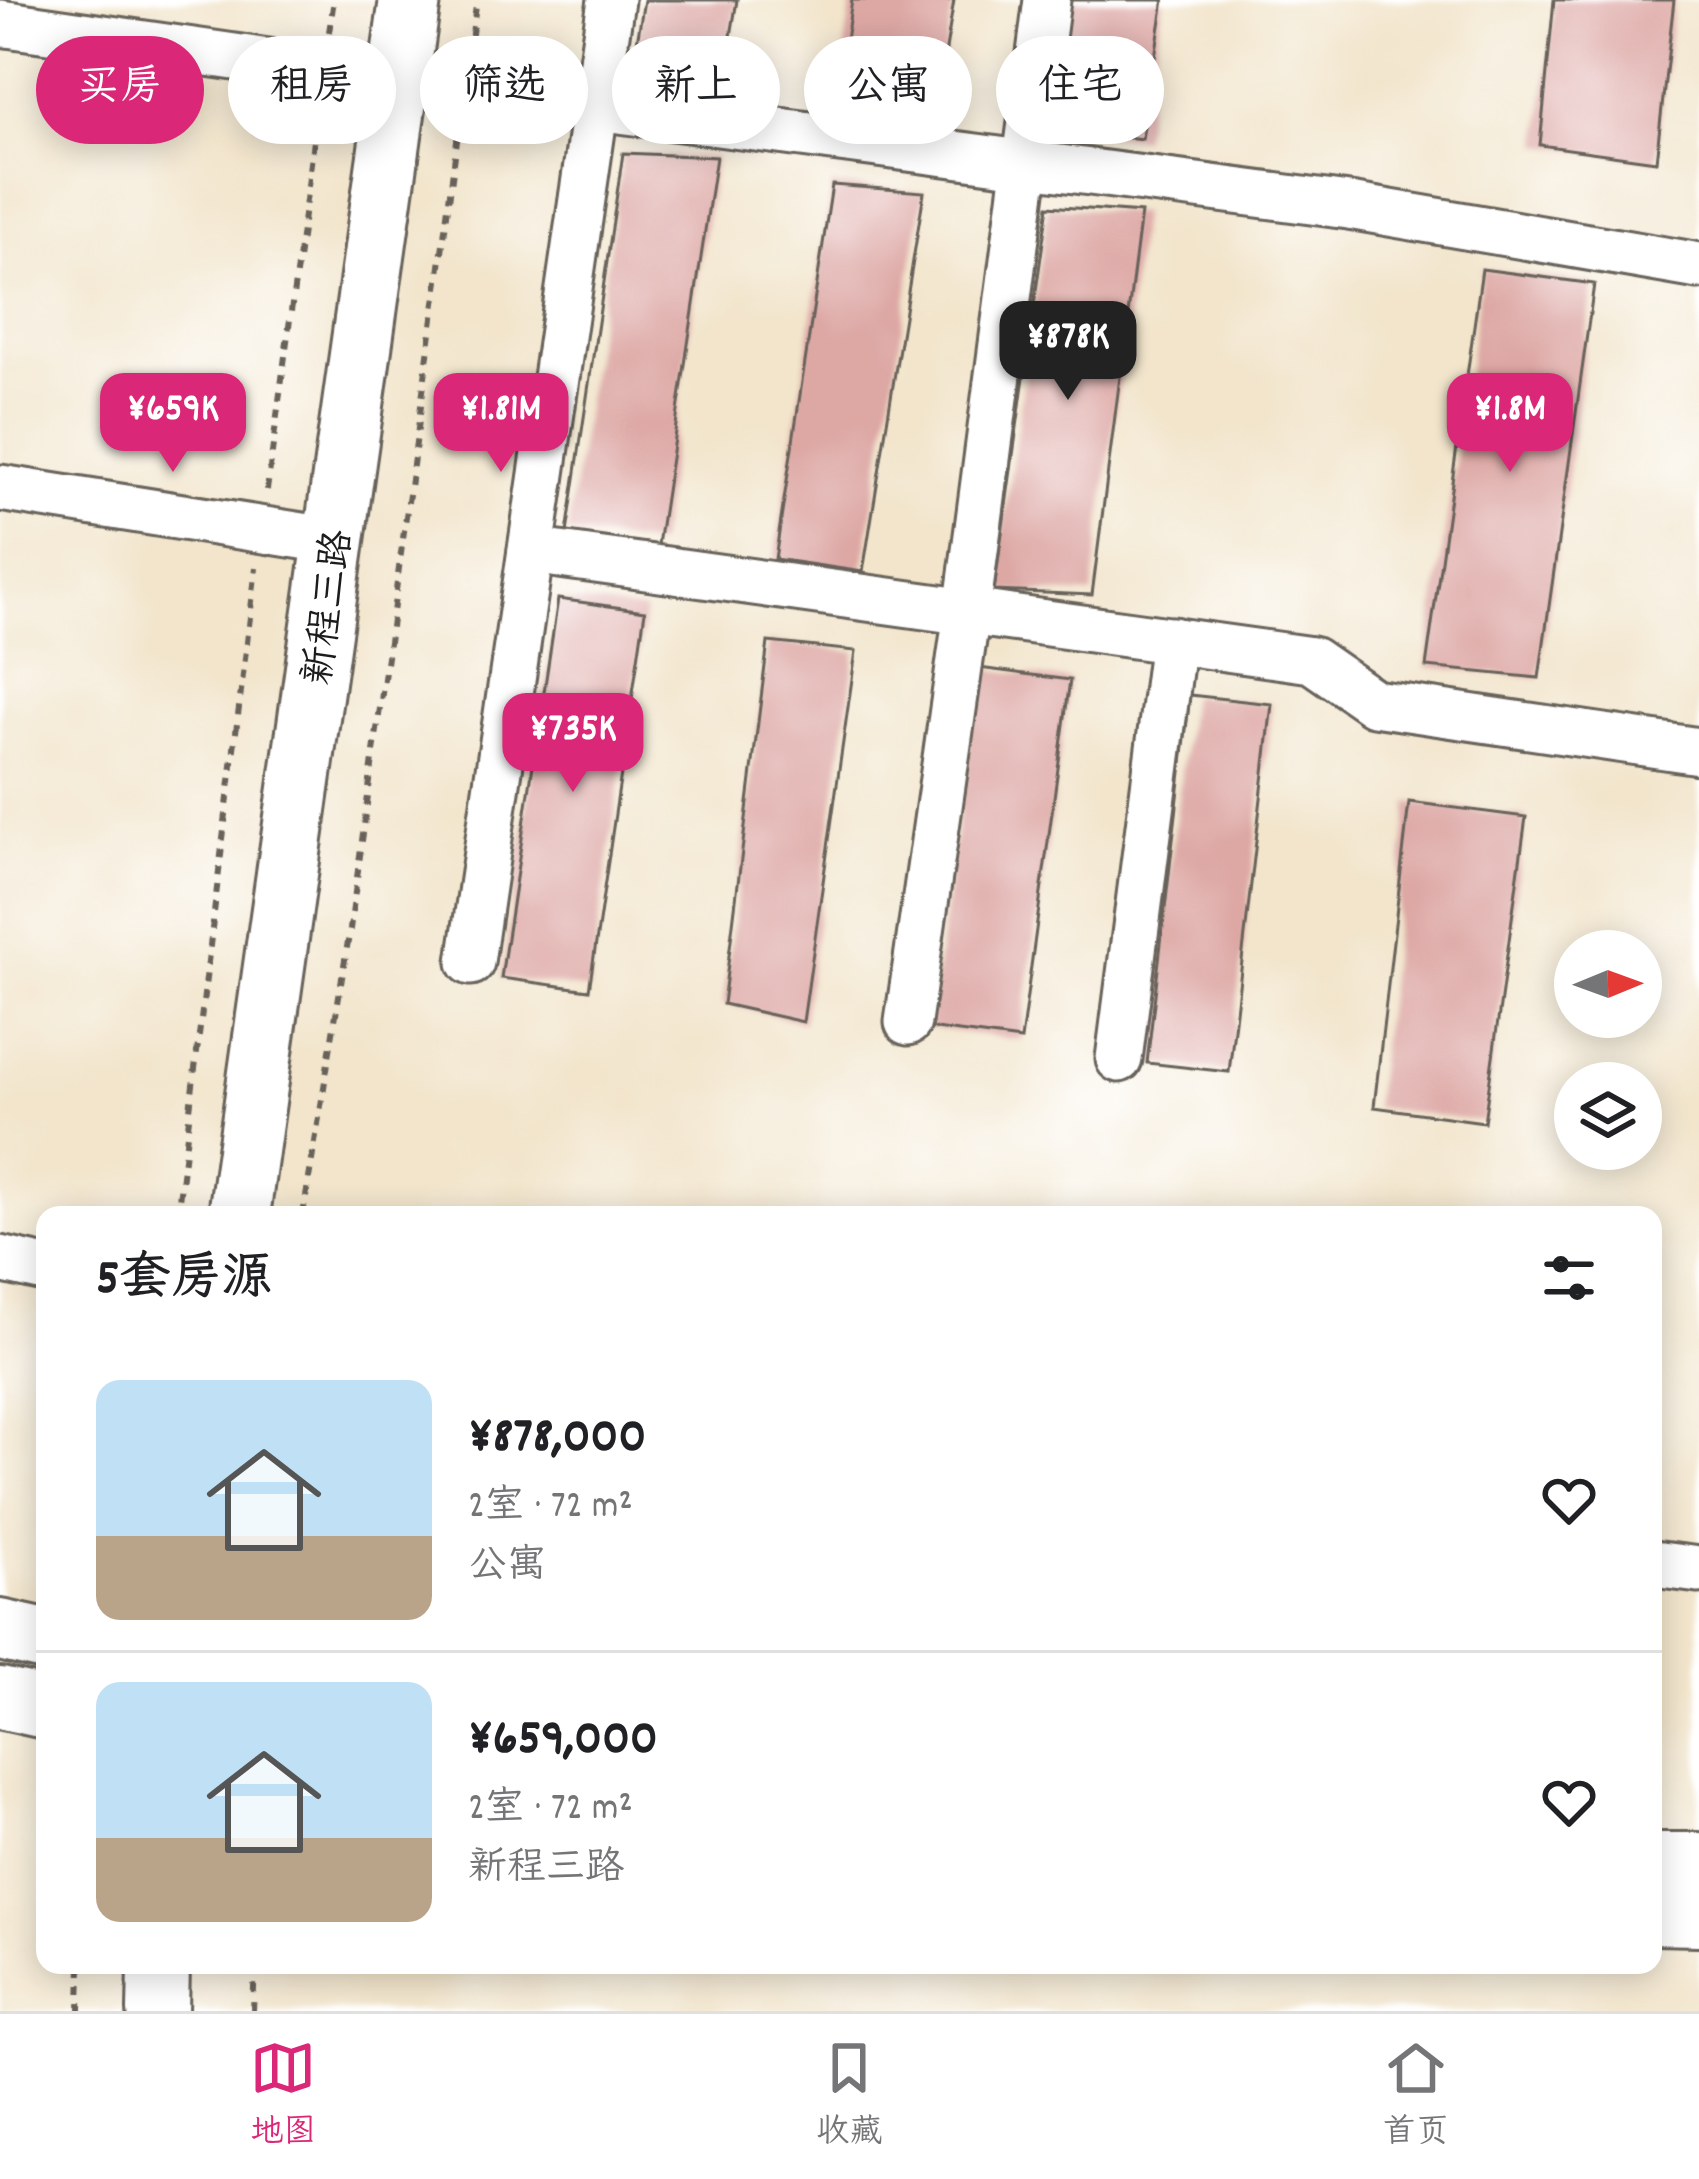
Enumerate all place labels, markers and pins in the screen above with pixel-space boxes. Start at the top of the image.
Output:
pin: ¥878K [984,301,1152,403]
pin: ¥659K [89,373,257,475]
pin: ¥1.81M [403,373,599,475]
pin: ¥1.8M [1426,373,1594,475]
pin: ¥735K [489,693,657,795]

